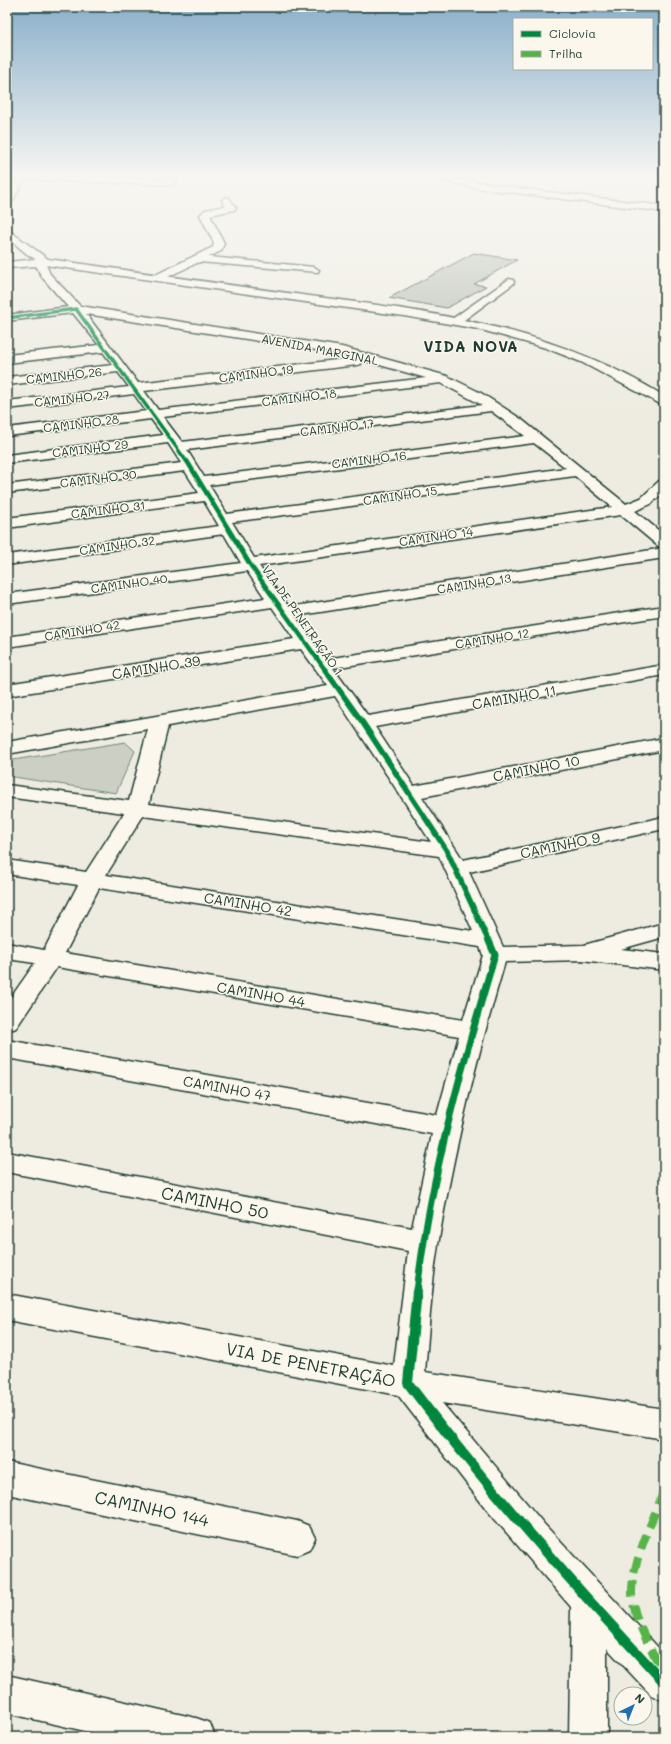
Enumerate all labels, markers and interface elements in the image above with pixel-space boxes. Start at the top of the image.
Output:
legend [513,18,653,70]
text: Ciclovia [549,25,596,41]
text: Trilha [549,45,583,61]
street label: AVENIDA MARGINAL [260,330,380,368]
district label: VIDA NOVA [424,336,518,356]
street label: CAMINHO 19 [218,360,294,386]
street label: CAMINHO 26 [25,363,103,387]
street label: CAMINHO 18 [261,384,337,410]
street label: CAMINHO 27 [33,386,111,410]
street label: CAMINHO 28 [42,410,120,436]
street label: CAMINHO 17 [299,414,375,439]
street label: CAMINHO 29 [51,435,129,461]
street label: CAMINHO 16 [331,446,407,472]
street label: CAMINHO 30 [59,465,138,491]
street label: CAMINHO 15 [362,482,438,508]
street label: CAMINHO 31 [70,496,146,522]
street label: CAMINHO 14 [398,523,474,549]
street label: CAMINHO 32 [78,532,156,558]
street label: VIA DE PENETRAÇÃO 1 [259,562,347,678]
street label: CAMINHO 13 [436,569,512,597]
street label: CAMINHO 40 [90,570,169,596]
street label: CAMINHO 42 [43,616,121,644]
street label: CAMINHO 12 [454,624,530,652]
street label: CAMINHO 39 [110,651,202,683]
street label: CAMINHO 11 [470,680,558,714]
street label: CAMINHO 10 [491,750,581,786]
street label: CAMINHO 9 [518,827,602,863]
street label: CAMINHO 42 [203,888,293,920]
street label: CAMINHO 44 [215,977,307,1011]
street label: CAMINHO 47 [182,1071,273,1105]
street label: CAMINHO 50 [159,1181,271,1223]
street label: VIA DE PENETRAÇÃO [224,1337,398,1391]
street label: CAMINHO 144 [93,1485,211,1531]
north arrow [613,1686,653,1726]
text: N [632,1690,648,1707]

